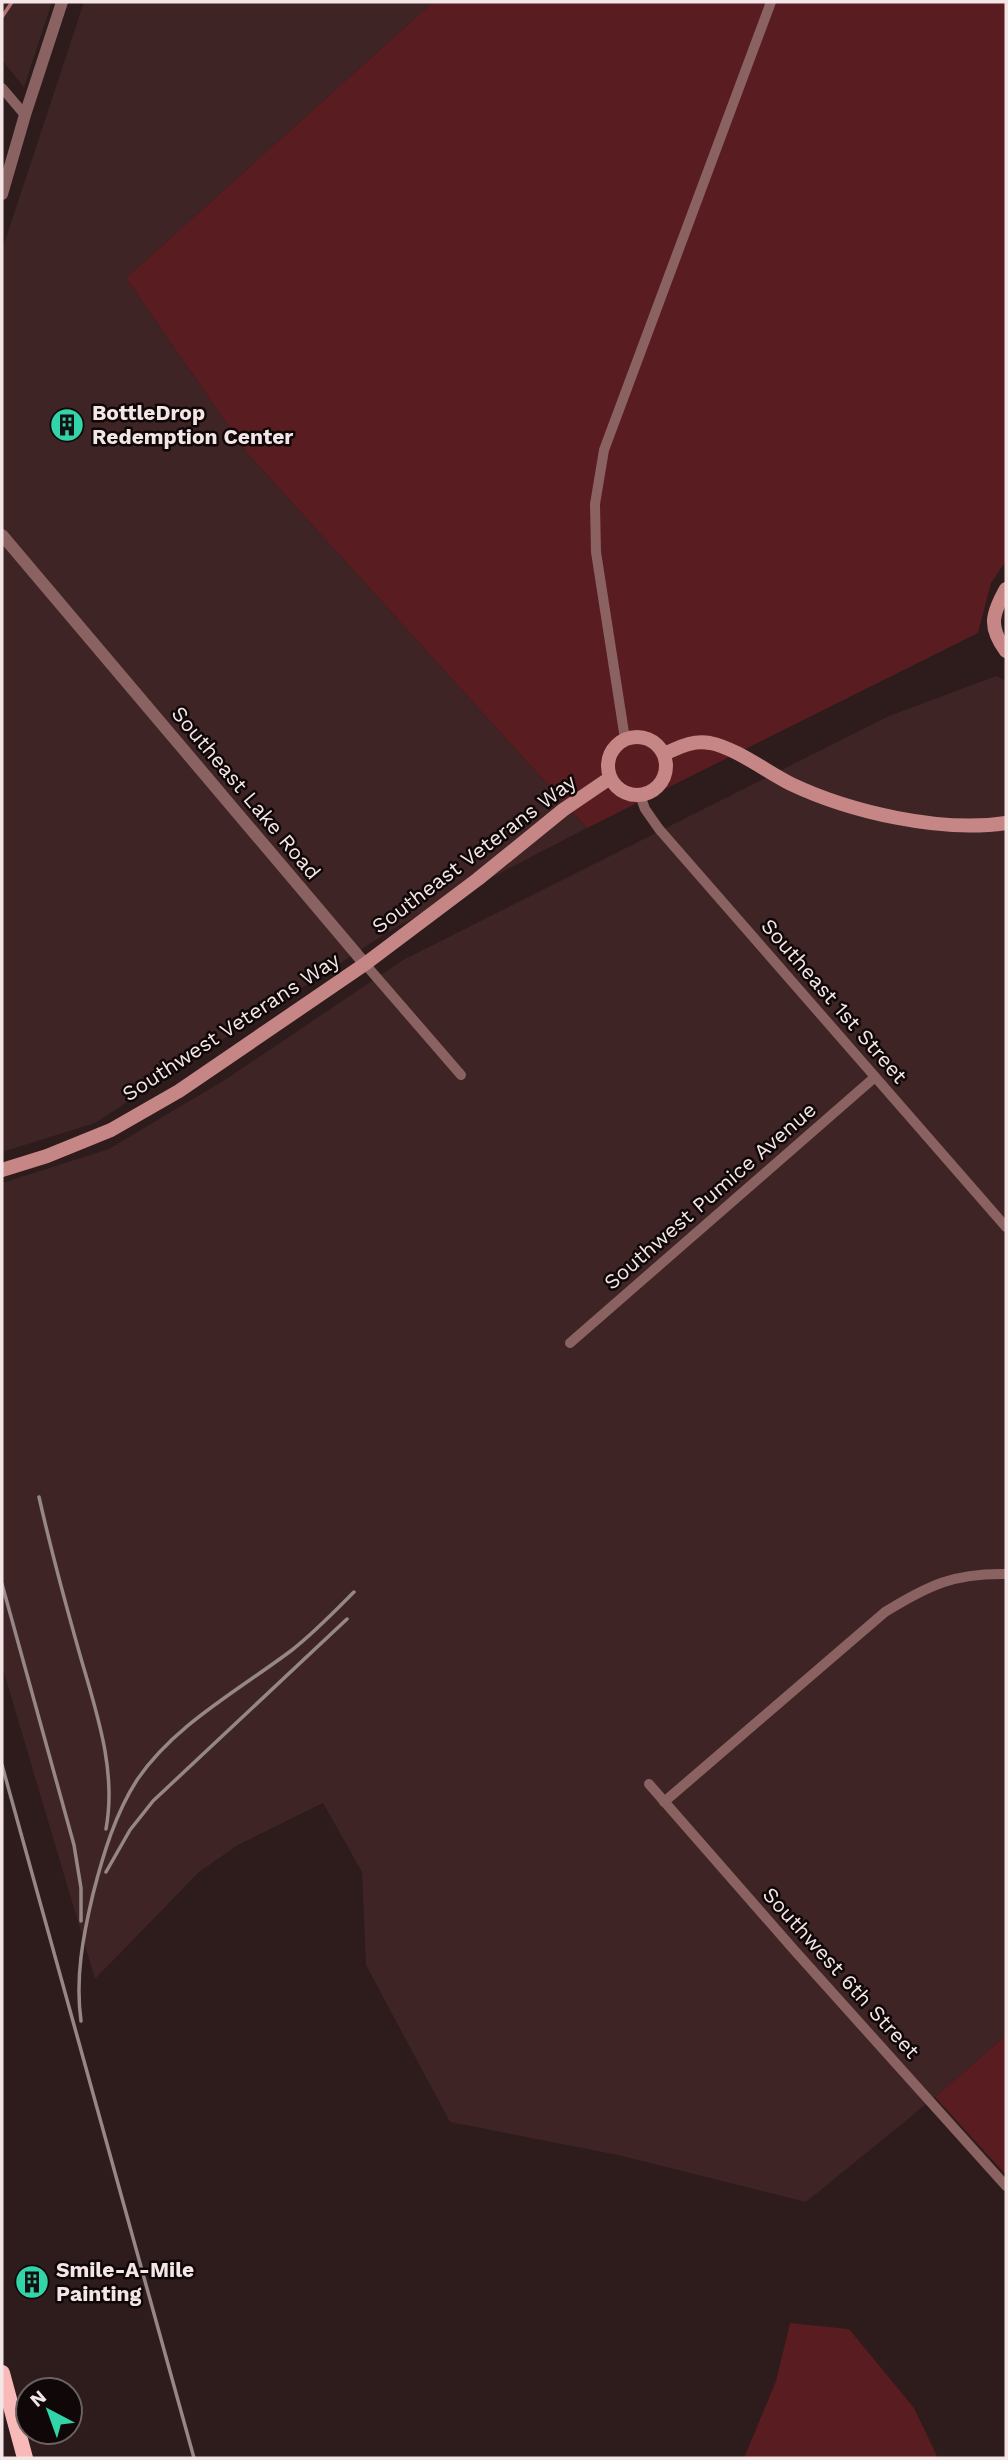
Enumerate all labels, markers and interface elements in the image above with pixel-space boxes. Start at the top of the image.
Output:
place label: BottleDrop Redemption Center [92,400,293,449]
building icon: BottleDrop Redemption Center [48,406,86,444]
street label: Southeast Lake Road [167,701,326,884]
street label: Southeast Veterans Way [367,769,581,938]
street label: Southeast 1st Street [756,913,913,1088]
street label: Southwest Veterans Way [117,947,344,1106]
street label: Southwest Pumice Avenue [599,1097,821,1295]
street label: Southwest 6th Street [758,1882,925,2064]
place label: Smile-A-Mile Painting [56,2257,194,2306]
building icon: Smile-A-Mile Painting [13,2263,51,2301]
north arrow [14,2376,84,2446]
text: N [25,2385,51,2412]

